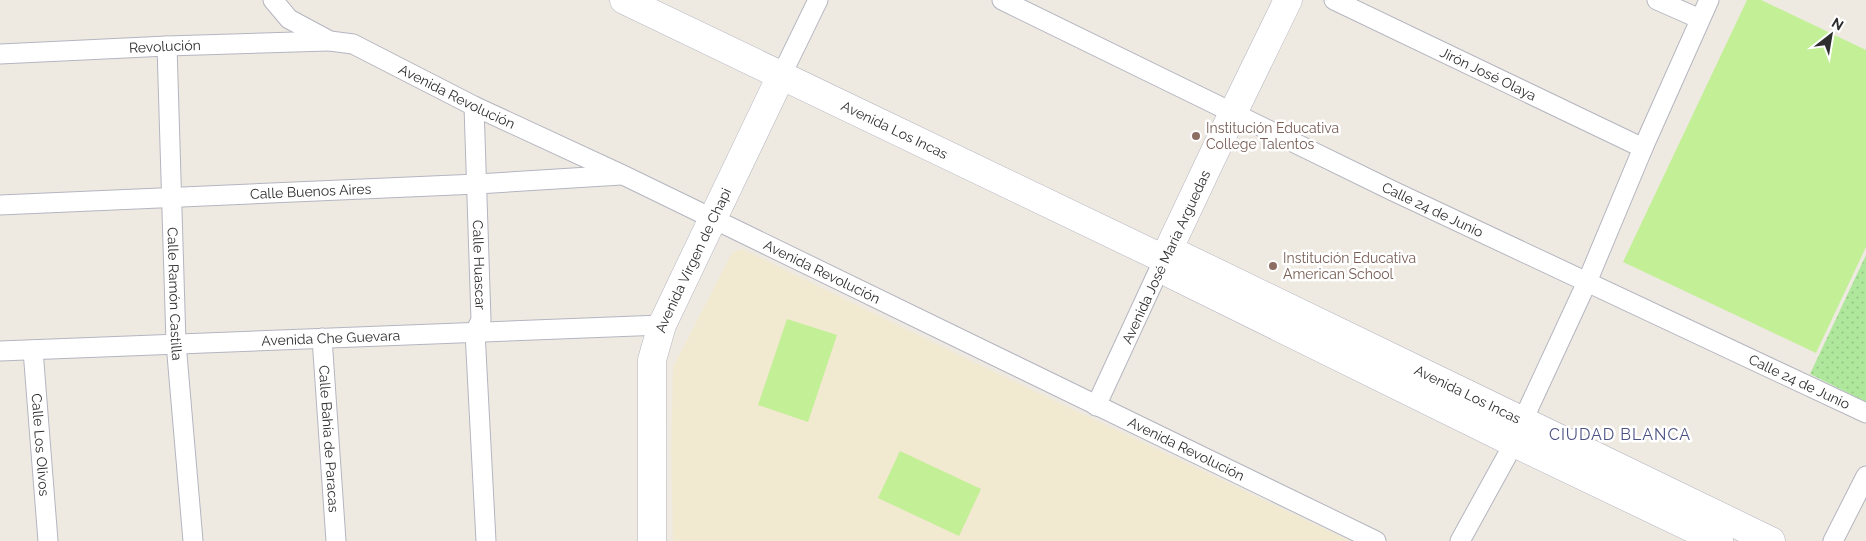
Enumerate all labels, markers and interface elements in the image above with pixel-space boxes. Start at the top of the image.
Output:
north arrow [1806,10,1856,60]
text: N [1829,14,1846,33]
street label: Revolución [129,37,201,56]
street label: Jirón José Olaya [1438,44,1539,104]
street label: Avenida Revolución [396,61,518,132]
street label: Avenida Los Incas [839,97,950,162]
place label: Institución Educativa College Talentos [1206,120,1339,152]
marker: Institución Educativa College Talentos [1190,130,1202,142]
street label: Avenida José María Arguedas [1119,167,1213,346]
street label: Calle 24 de Junio [1379,179,1486,240]
street label: Calle Buenos Aires [250,181,372,202]
street label: Avenida Virgen de Chapi [652,185,734,335]
street label: Calle Huascar [470,220,489,310]
street label: Calle Ramón Castilla [164,227,185,361]
street label: Avenida Revolución [761,237,883,307]
place label: Institución Educativa American School [1283,250,1416,282]
marker: Institución Educativa American School [1267,260,1279,272]
street label: Avenida Che Guevara [261,327,401,349]
street label: Calle 24 de Junio [1746,351,1852,412]
street label: Avenida Los Incas [1412,362,1524,427]
street label: Calle Bahía de Paracas [316,365,342,513]
street label: Calle Los Olivos [28,393,52,497]
street label: Avenida Revolución [1125,414,1247,484]
district label: CIUDAD BLANCA [1549,425,1691,444]

